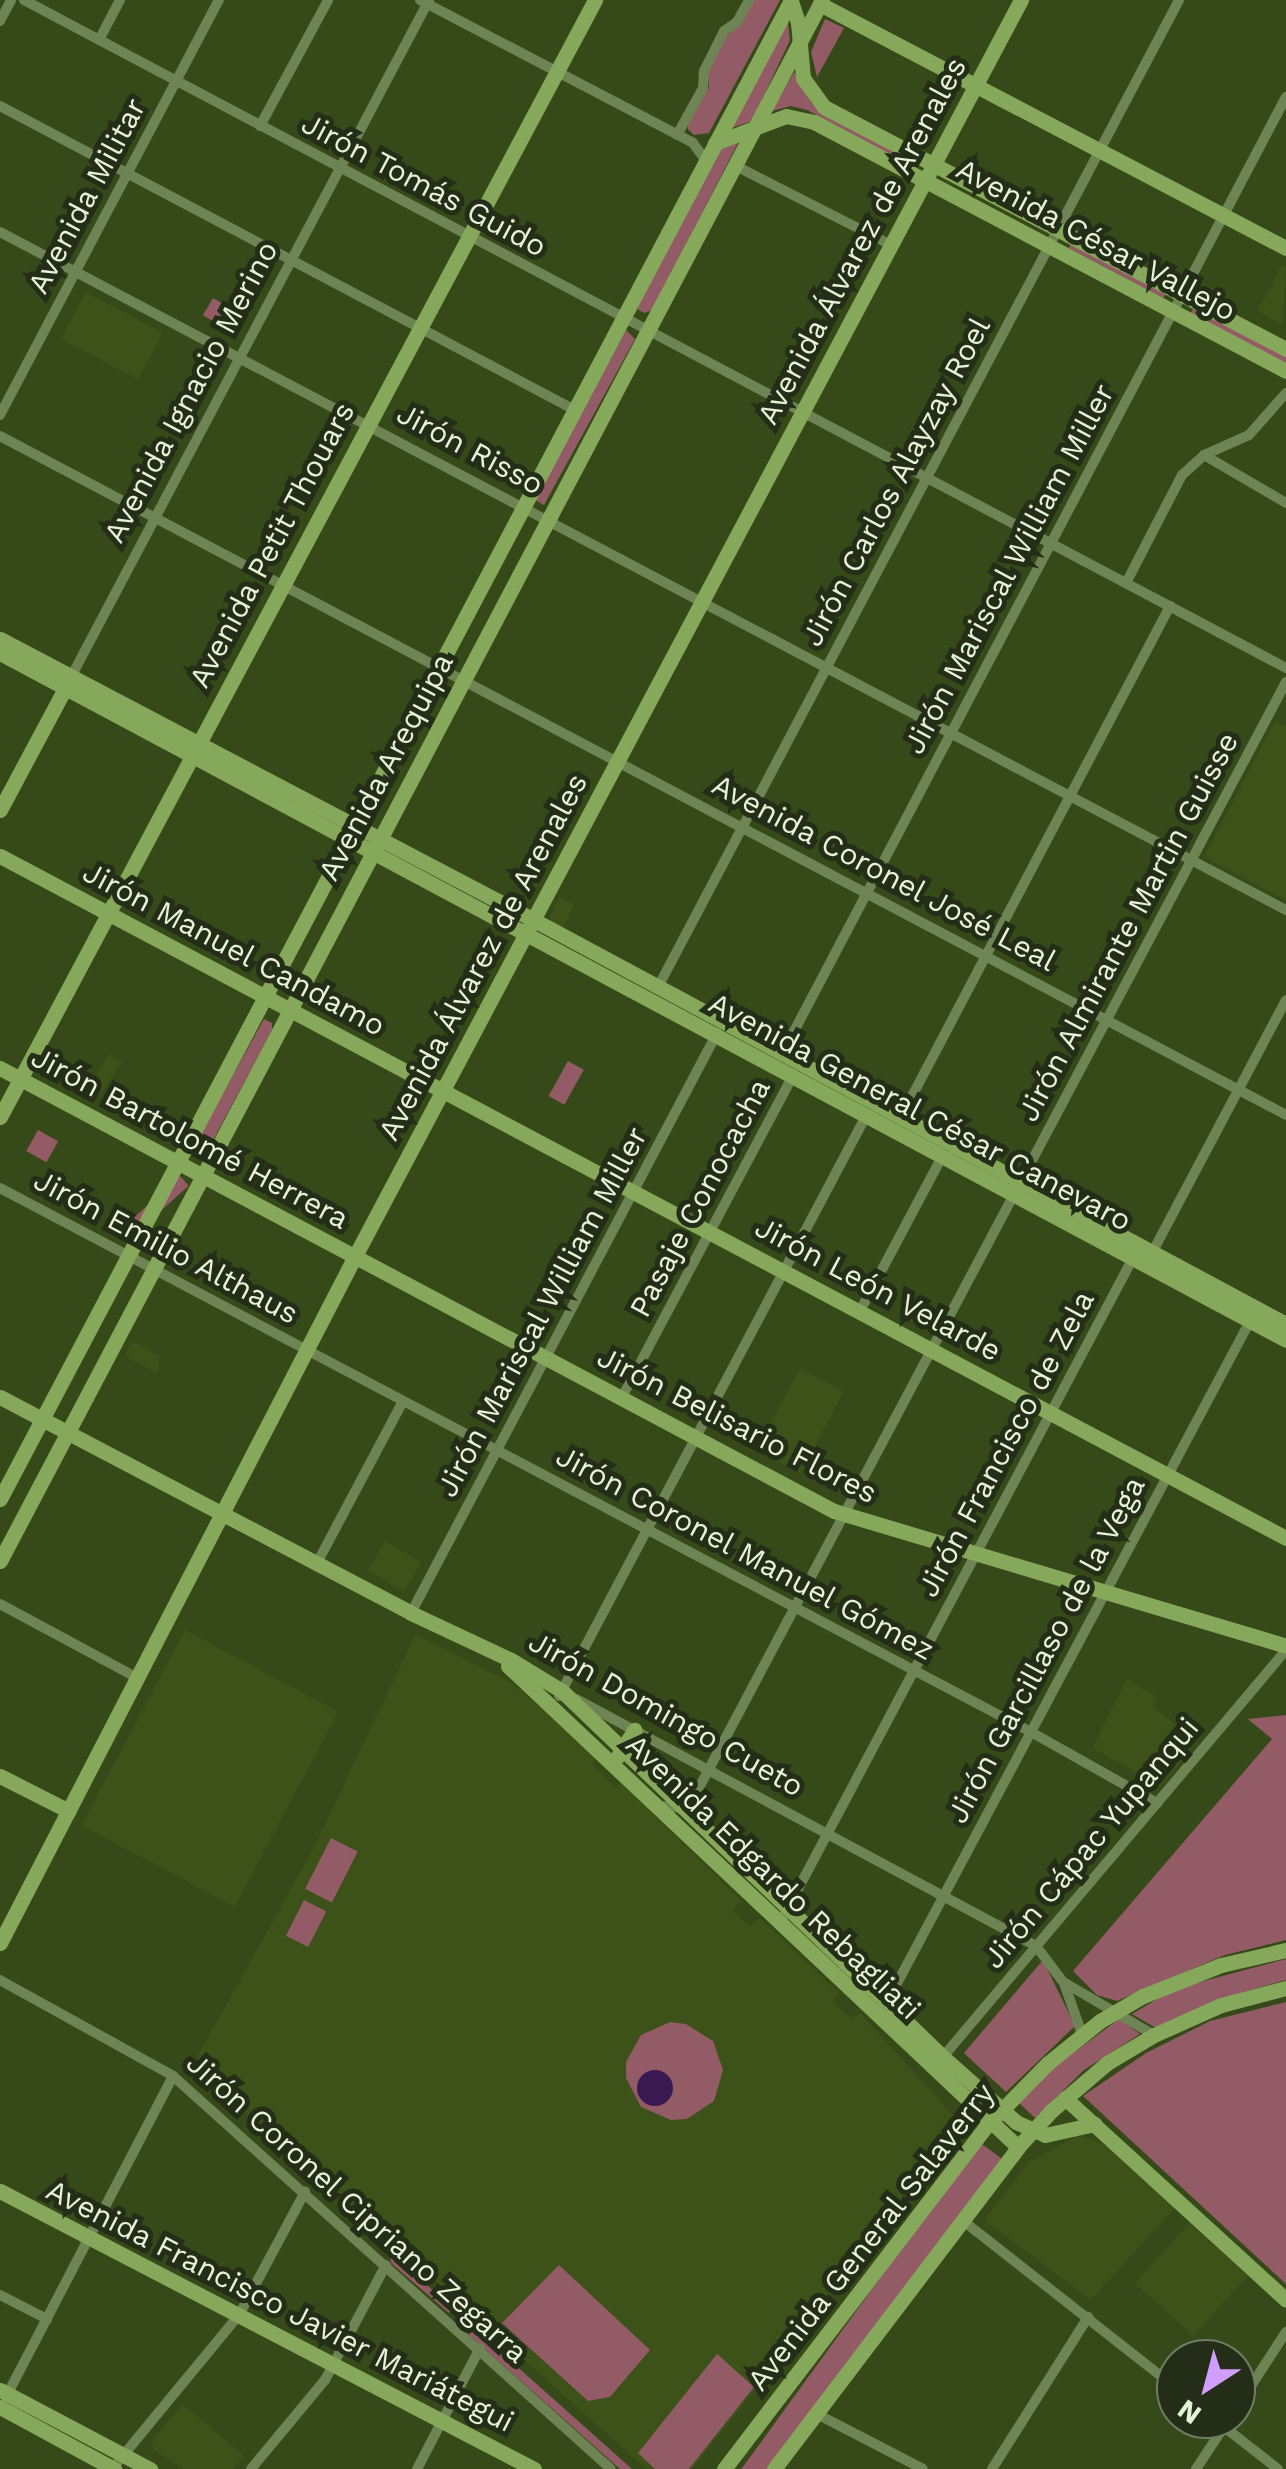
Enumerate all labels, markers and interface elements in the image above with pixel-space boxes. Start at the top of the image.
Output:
street label: Avenida Álvarez de Arenales [749,50,975,432]
street label: Avenida Militar [20,92,154,300]
street label: Jirón Tomás Guido [295,105,553,265]
street label: Avenida César Vallejo [949,150,1243,330]
street label: Avenida Ignacio Merino [96,235,286,549]
street label: Jirón Carlos Alayzay Roel [794,311,998,653]
street label: Jirón Mariscal William Miller [896,377,1122,761]
street label: Avenida Petit Thouars [181,395,363,695]
street label: Jirón Risso [391,395,549,503]
street label: Avenida Arequipa [310,646,462,888]
street label: Jirón Almirante Martin Guisse [1010,726,1246,1128]
street label: Avenida Álvarez de Arenales [370,766,596,1148]
street label: Avenida Coronel José Leal [705,766,1063,980]
street label: Jirón Manuel Candamo [76,854,392,1044]
street label: Avenida General César Canevaro [702,984,1138,1240]
street label: Jirón Bartolomé Herrera [25,1039,355,1237]
street label: Pasaje Conocacha [622,1073,778,1323]
street label: Jirón Mariscal William Miller [429,1120,655,1504]
street label: Jirón Emilio Althaus [27,1162,305,1332]
street label: Jirón León Velarde [748,1209,1008,1369]
street label: Jirón Francisco de Zela [910,1285,1102,1603]
street label: Jirón Belisario Flores [591,1339,883,1511]
street label: Jirón Coronel Manuel Gómez [549,1437,941,1669]
street label: Jirón Garcillaso de la Vega [939,1470,1153,1830]
street label: Jirón Domingo Cueto [522,1623,810,1805]
street label: Jirón Cápac Yupanqui [975,1710,1207,1976]
street label: Avenida Edgardo Rebagliati [618,1727,928,2027]
street label: Jirón Coronel Cipriano Zegarra [179,2045,535,2371]
street label: Avenida General Salaverry [739,2075,1003,2399]
street label: Avenida Francisco Javier Mariátegui [39,2171,521,2441]
north arrow [1156,2339,1256,2439]
text: N [1171,2393,1207,2432]

